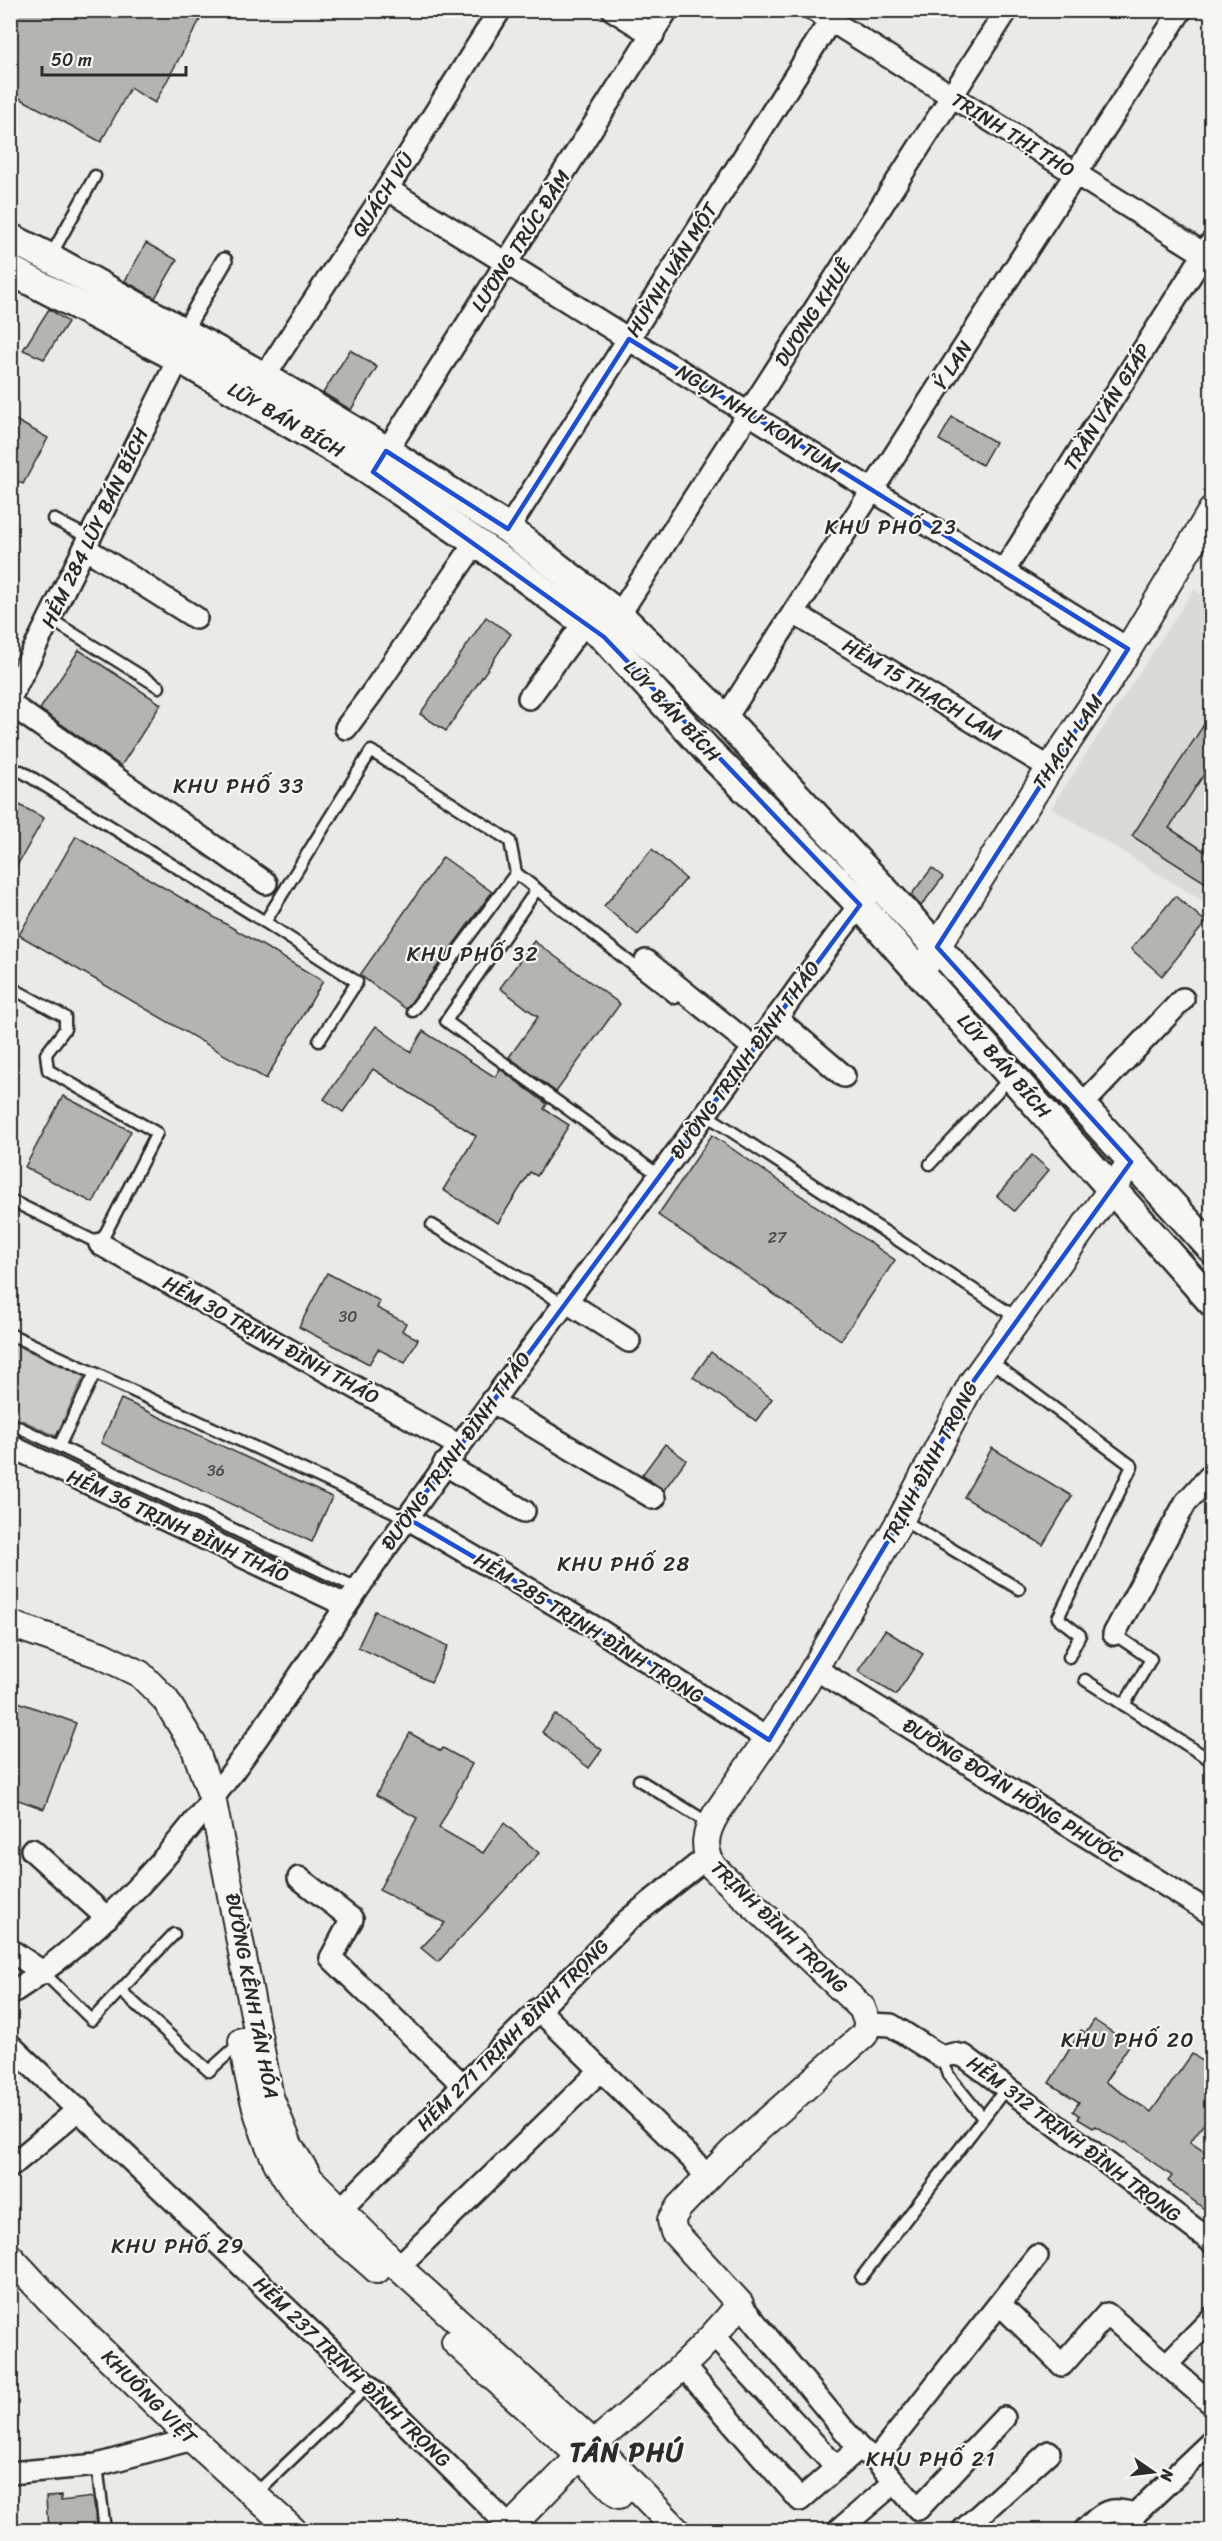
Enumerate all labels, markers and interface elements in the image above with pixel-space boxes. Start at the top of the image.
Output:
scale bar [42,39,186,77]
text: 50 m [51,44,92,76]
street label: TRỊNH THỊ THO [944,83,1082,187]
street label: QUÁCH VŨ [342,145,424,244]
street label: LƯƠNG TRÚC ĐÀM [462,163,580,319]
street label: HUỲNH VĂN MỘT [617,194,728,344]
street label: DƯƠNG KHUÊ [765,250,862,374]
street label: Ỷ LAN [924,333,982,397]
street label: TRẦN VĂN GIÁP [1054,336,1160,478]
street label: NGỤY NHƯ KON TUM [669,354,848,484]
street label: LŨY BÁN BÍCH [221,372,351,468]
street label: HẺM 284 LŨY BÁN BÍCH [31,422,159,634]
district label: KHU PHỐ 23 [825,508,957,546]
street label: HẺM 15 THẠCH LAM [835,628,1009,752]
street label: LŨY BÁN BÍCH [615,651,729,771]
street label: THẠCH LAM [1023,687,1113,797]
district label: KHU PHỐ 33 [173,767,305,805]
district label: KHU PHỐ 32 [407,935,539,973]
street label: ĐƯỜNG TRỊNH ĐÌNH THẢO [661,953,829,1167]
street label: LŨY BÁN BÍCH [948,1005,1060,1127]
house number: 27 [768,1223,787,1252]
street label: HẺM 30 TRỊNH ĐÌNH THẢO [156,1266,386,1414]
house number: 30 [339,1302,357,1331]
street label: ĐƯỜNG TRỊNH ĐÌNH THẢO [372,1344,540,1558]
street label: TRỊNH ĐÌNH TRỌNG [872,1375,988,1551]
house number: 36 [207,1456,225,1485]
street label: HẺM 36 TRỊNH ĐÌNH THẢO [61,1459,295,1593]
street label: HẺM 285 TRỊNH ĐÌNH TRỌNG [467,1543,711,1713]
district label: KHU PHỐ 28 [557,1545,691,1583]
street label: ĐƯỜNG ĐOÀN HỒNG PHƯỚC [896,1709,1131,1874]
street label: TRỊNH ĐÌNH TRỌNG [702,1852,857,2003]
street label: ĐƯỜNG KÊNH TÂN HÓA [215,1890,289,2102]
street label: HẺM 271 TRỊNH ĐÌNH TRỌNG [408,1930,618,2140]
district label: KHU PHỐ 20 [1061,2021,1195,2059]
street label: HẺM 312 TRỊNH ĐÌNH TRỌNG [959,2046,1189,2232]
district label: KHU PHỐ 29 [111,2227,245,2265]
street label: HẺM 237 TRỊNH ĐÌNH TRỌNG [245,2267,459,2477]
street label: KHUÔNG VIỆT [93,2341,207,2455]
district label: TÂN PHÚ [569,2429,685,2475]
district label: KHU PHỐ 21 [866,2440,996,2478]
north arrow [1123,2442,1183,2502]
text: N [1151,2466,1183,2485]

